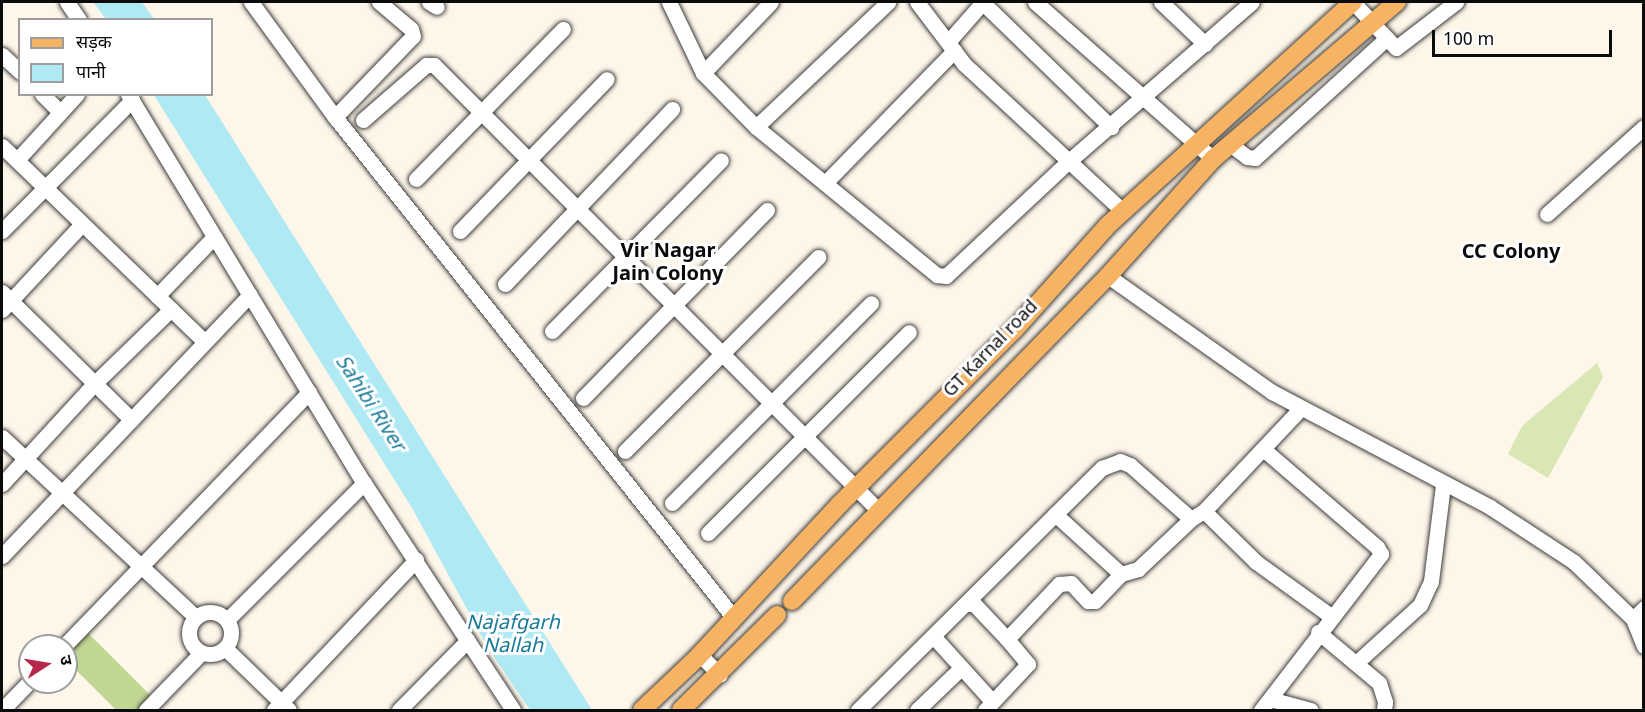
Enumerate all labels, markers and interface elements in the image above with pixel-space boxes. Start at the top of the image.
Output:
legend [18,18,213,96]
scale bar [1435,18,1615,56]
text: 100 m [1443,29,1494,52]
text: सड़क [76,32,112,55]
text: पानी [76,62,106,85]
district label: Vir Nagar Jain Colony [613,241,723,288]
district label: CC Colony [1462,241,1560,265]
street label: GT Karnal road [940,297,1044,403]
water label: Sahibi River [329,351,409,457]
water label: Najafgarh Nallah [466,613,560,660]
north arrow [18,634,78,694]
text: उ [53,654,75,667]

